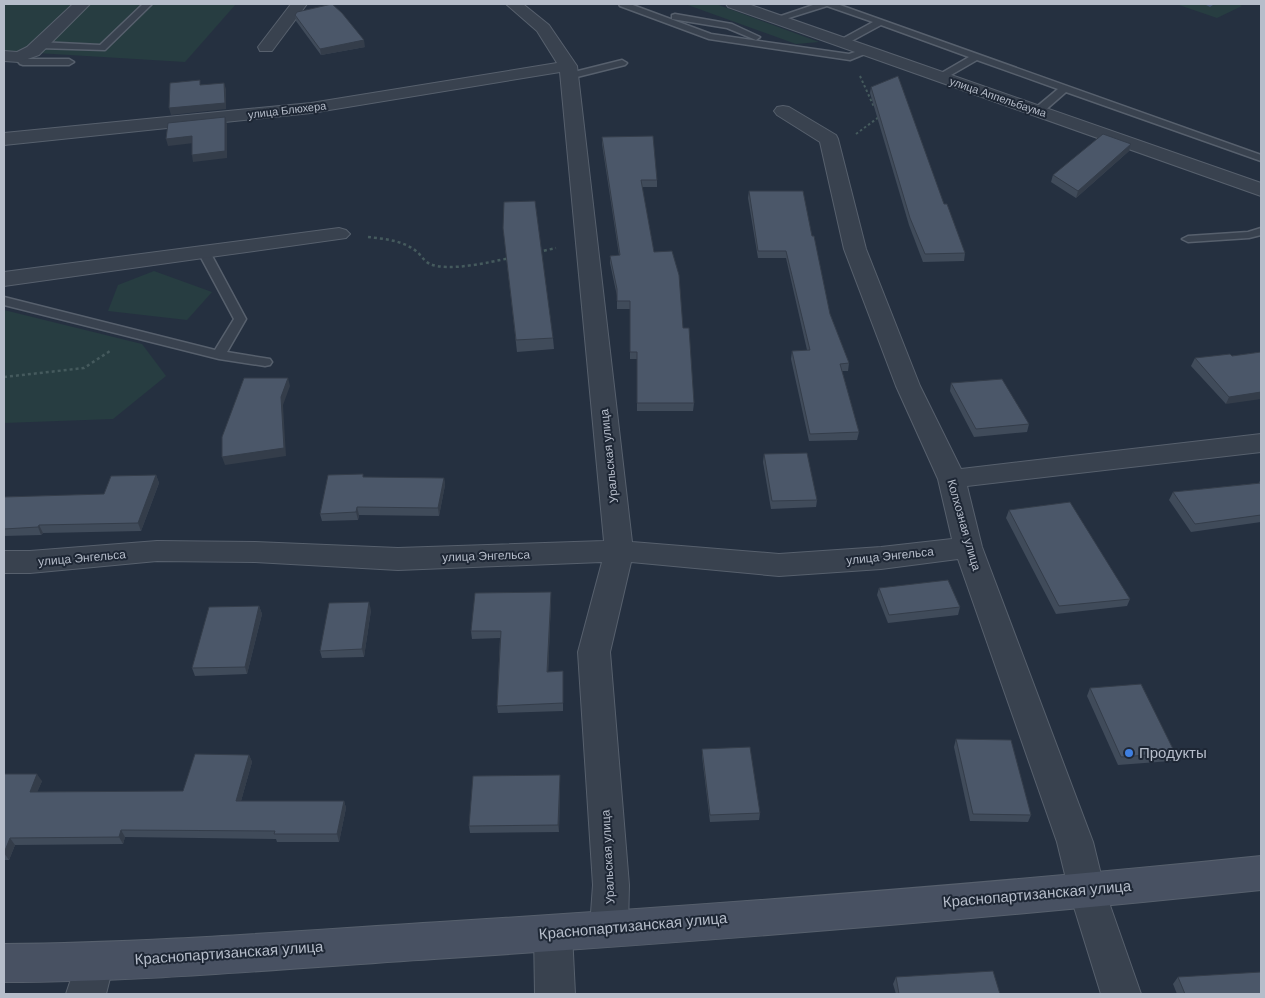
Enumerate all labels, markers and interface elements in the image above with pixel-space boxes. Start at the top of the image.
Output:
street label: улица Аппельбаума [948,75,1049,119]
street label: улица Блюхера [247,99,328,121]
street label: Уральская улица [597,408,621,504]
street label: Колхозная улица [944,478,984,573]
street label: улица Энгельса [846,544,935,568]
street label: улица Энгельса [38,547,127,569]
street label: улица Энгельса [442,547,530,565]
place label: Продукты [1139,744,1207,761]
marker: Продукты [1123,747,1135,759]
street label: Уральская улица [599,809,617,905]
street label: Краснопартизанская улица [942,877,1133,910]
street label: Краснопартизанская улица [538,909,729,942]
street label: Краснопартизанская улица [134,937,324,968]

